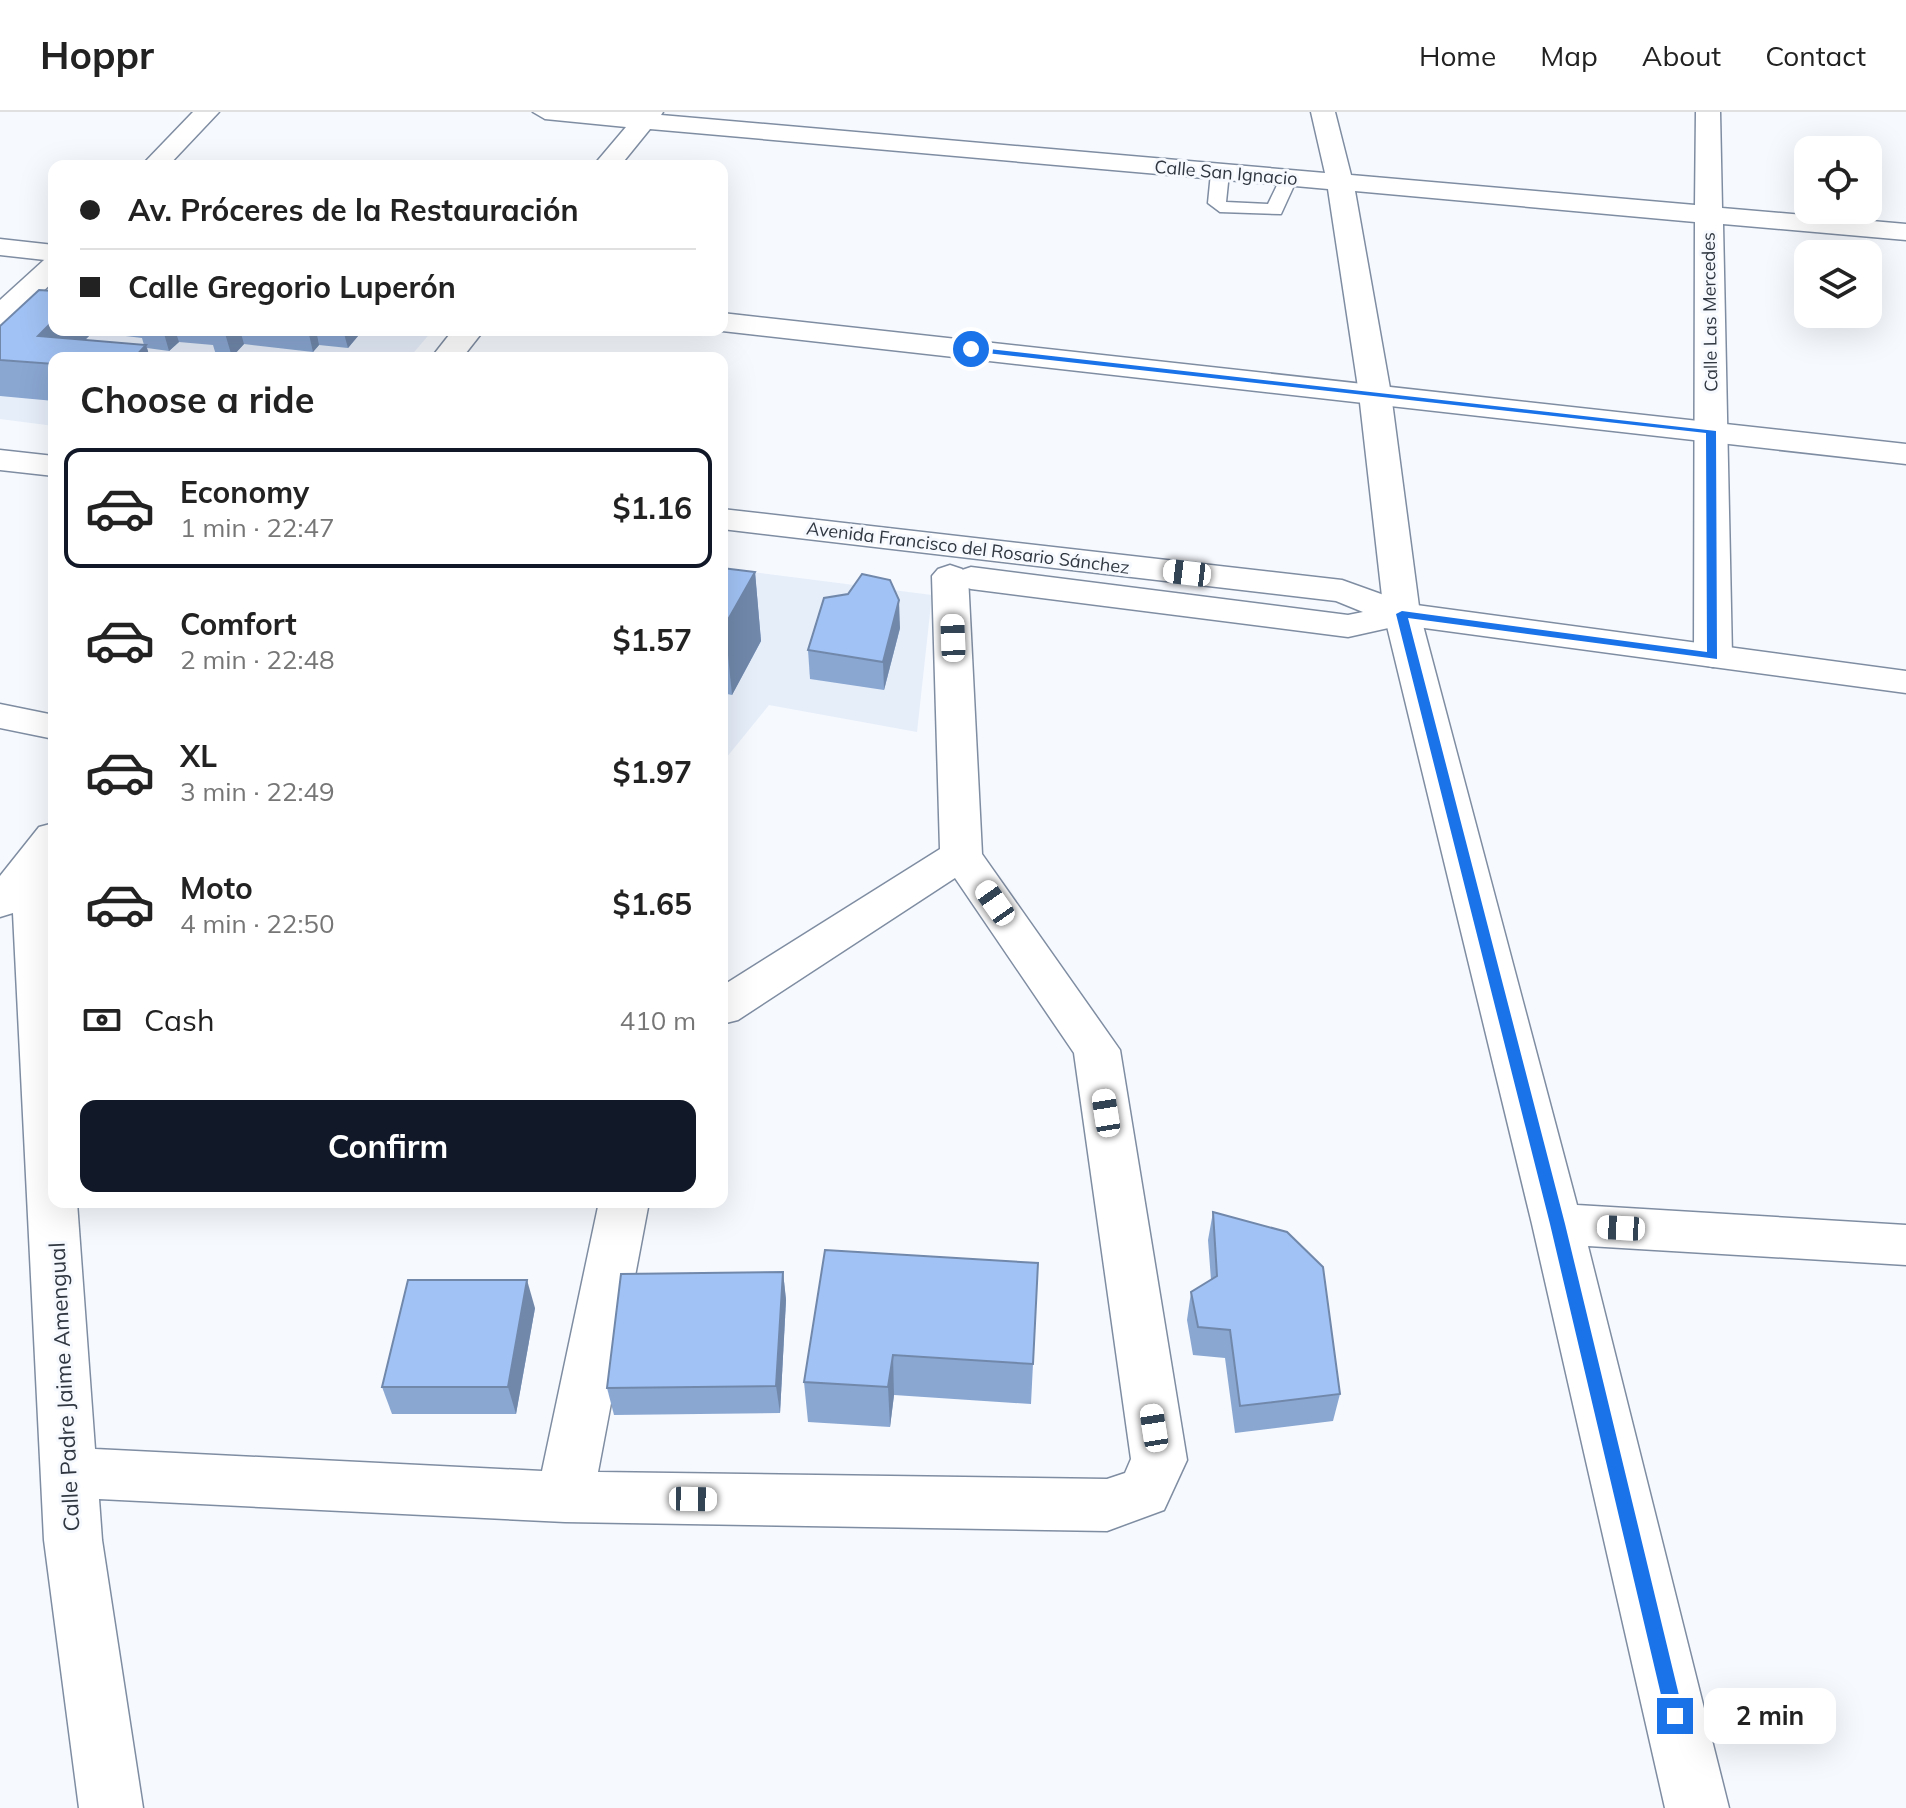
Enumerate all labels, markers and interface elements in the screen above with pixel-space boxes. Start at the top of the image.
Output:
text: Hoppr [40,31,154,79]
text: Home [1419,38,1496,73]
text: Map [1540,38,1598,73]
text: About [1642,38,1721,73]
text: Contact [1765,38,1866,73]
map controls [1794,136,1882,328]
button: locate [1794,136,1882,224]
street label: Calle San Ignacio [1154,155,1299,190]
text: Av. Próceres de la Restauración [128,191,578,229]
street label: Calle Las Mercedes [1697,232,1722,392]
button: layers [1794,240,1882,328]
text: Calle Gregorio Luperón [128,268,456,306]
route start [953,331,989,367]
text: Choose a ride [80,377,314,422]
icon: car [84,472,156,544]
text: Economy [180,473,309,511]
text: $1.16 [613,489,692,527]
text: 1 min · 22:47 [180,511,335,544]
street label: Avenida Francisco del Rosario Sánchez [805,516,1131,579]
car [1162,558,1212,588]
icon: car [84,604,156,676]
text: Comfort [180,605,297,643]
car [940,614,966,662]
text: $1.57 [613,621,692,659]
text: 2 min · 22:48 [180,643,335,676]
icon: car [84,736,156,808]
text: XL [180,737,217,775]
text: $1.97 [613,753,692,791]
text: 3 min · 22:49 [180,775,335,808]
icon: car [84,868,156,940]
text: Moto [180,869,253,907]
car [971,876,1019,930]
text: $1.65 [613,885,692,923]
text: 4 min · 22:50 [180,907,335,940]
icon: cash [80,998,124,1042]
text: Cash [144,1001,215,1039]
text: 410 m [620,1004,696,1037]
car [1090,1087,1122,1139]
button: Confirm [80,1100,696,1192]
car [1596,1215,1646,1241]
street label: Calle Padre Jaime Amengual [42,1242,86,1532]
car [1138,1402,1170,1454]
car [669,1487,717,1511]
callout: 2 min [1703,1688,1835,1744]
route end [1657,1698,1693,1734]
text: 2 min [1736,1699,1804,1732]

